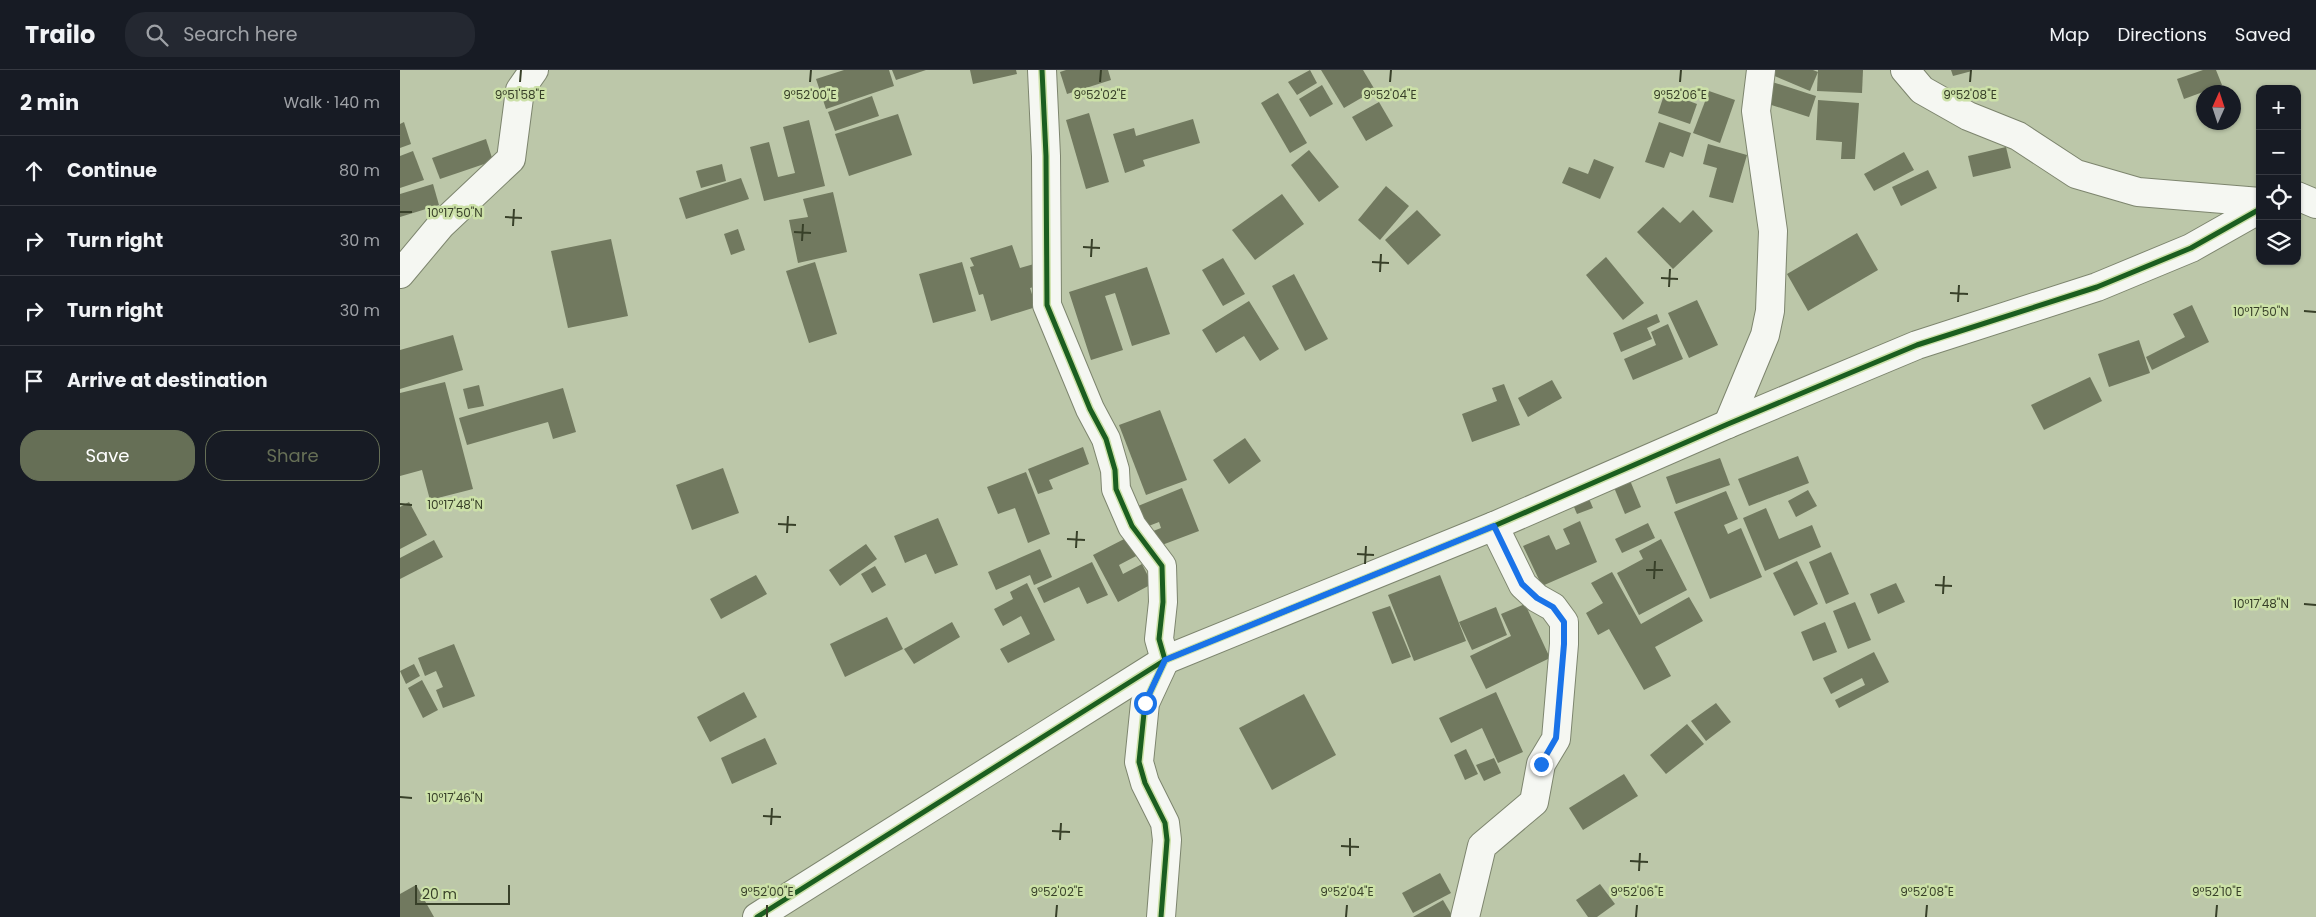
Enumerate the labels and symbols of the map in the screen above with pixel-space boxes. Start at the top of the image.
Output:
north arrow [2196,85,2241,130]
text: 9°51'58"E [495,86,545,103]
text: 9°52'00"E [783,86,837,103]
text: 9°52'02"E [1074,86,1126,103]
text: 9°52'04"E [1363,86,1417,103]
text: 9°52'06"E [1653,86,1707,103]
text: 9°52'08"E [1943,86,1997,103]
text: 10°17'50"N [427,204,483,221]
text: 10°17'50"N [2233,303,2289,320]
text: 10°17'48"N [427,496,483,513]
text: 10°17'48"N [2233,595,2289,612]
route start [1134,692,1157,715]
route end [1530,753,1553,776]
text: 10°17'46"N [427,789,483,806]
scale bar [415,882,510,905]
text: 9°52'00"E [740,883,794,900]
text: 9°52'02"E [1031,883,1083,900]
text: 9°52'04"E [1320,883,1374,900]
text: 9°52'06"E [1610,883,1664,900]
text: 9°52'08"E [1900,883,1954,900]
text: 9°52'10"E [2192,883,2242,900]

